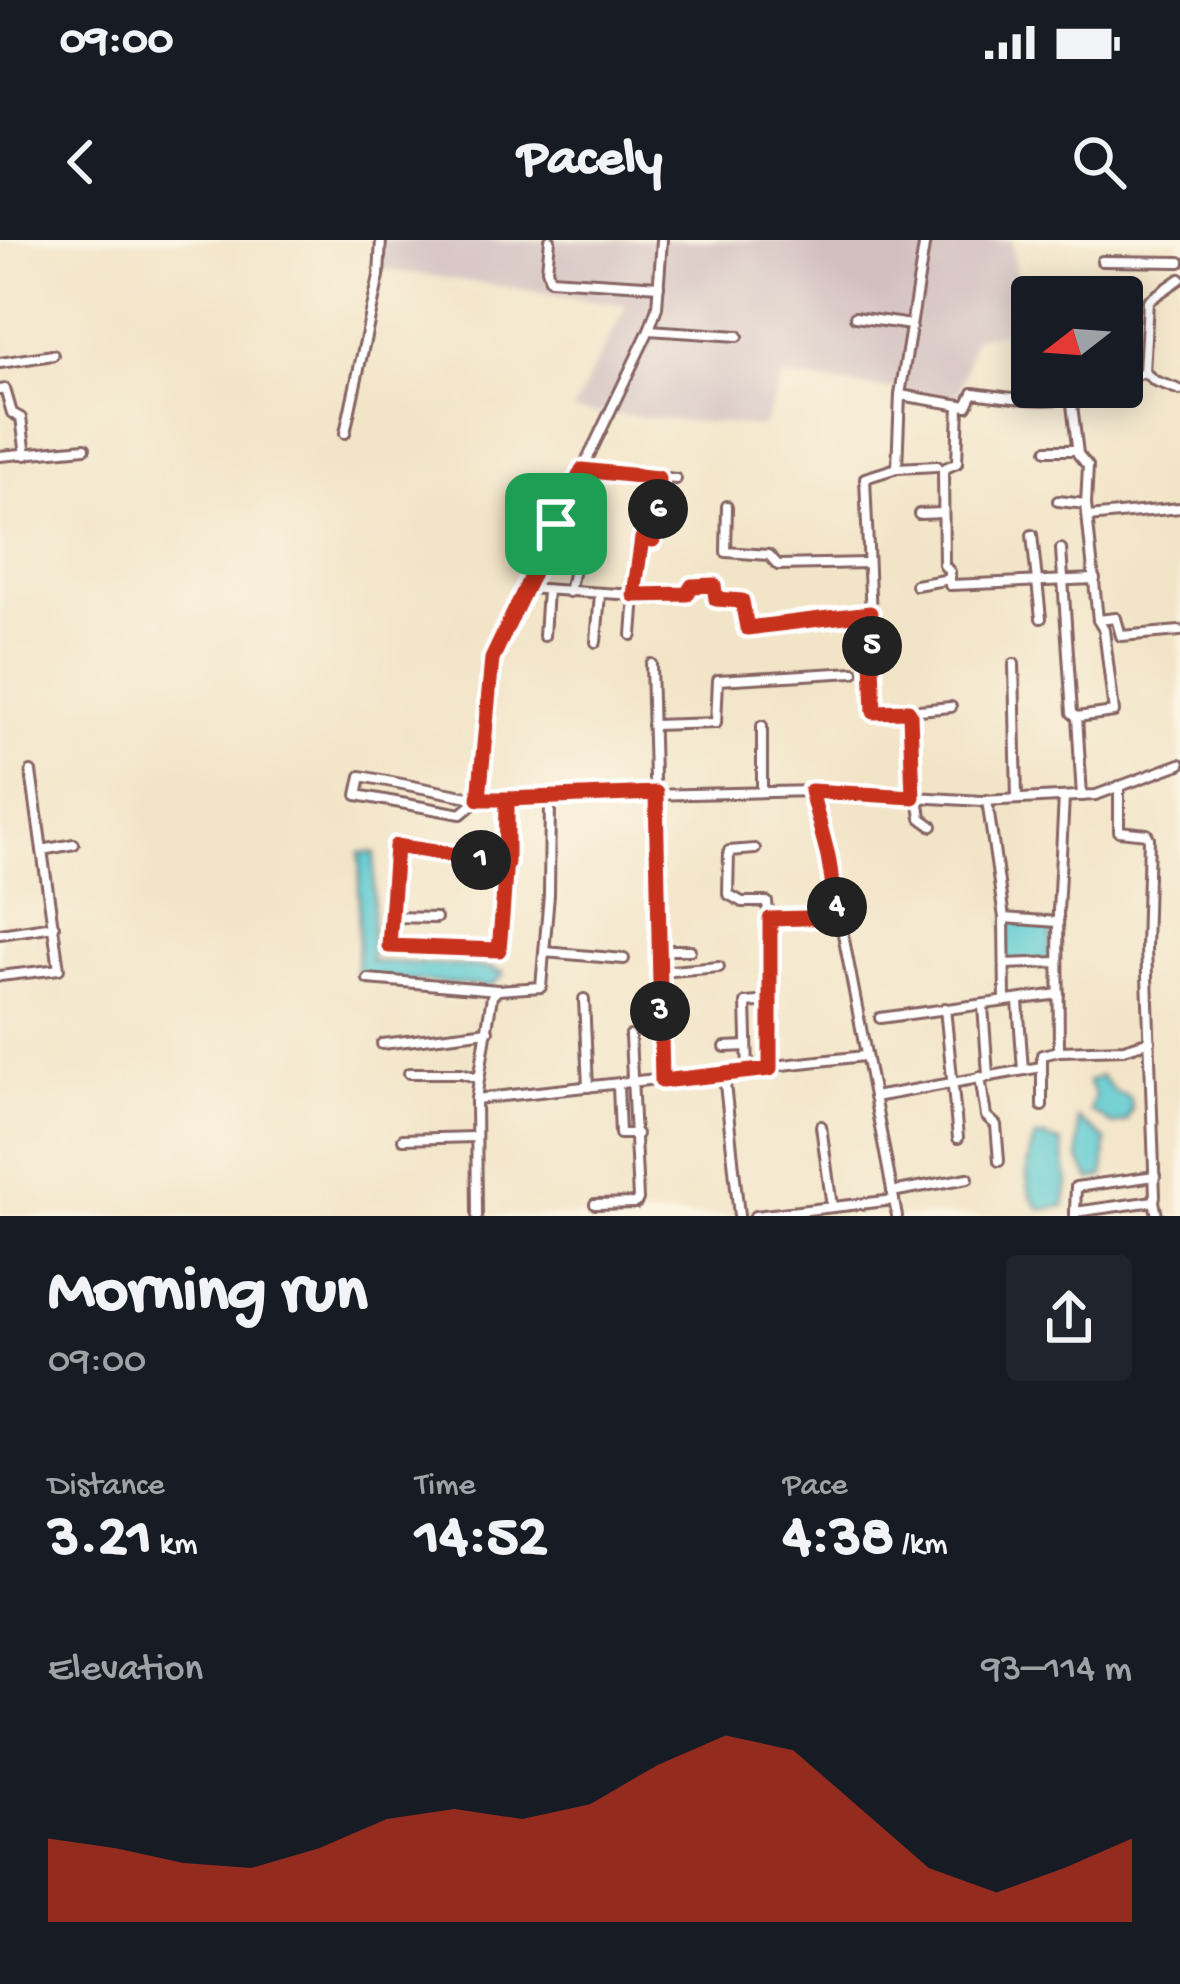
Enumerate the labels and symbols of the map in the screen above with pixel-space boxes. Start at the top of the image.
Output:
north arrow [1011,276,1143,408]
pin [505,473,607,575]
pin: 6 [628,479,688,539]
pin: 5 [842,616,902,676]
pin: 1 [451,830,511,890]
pin: 4 [807,877,867,937]
pin: 3 [630,981,690,1041]

